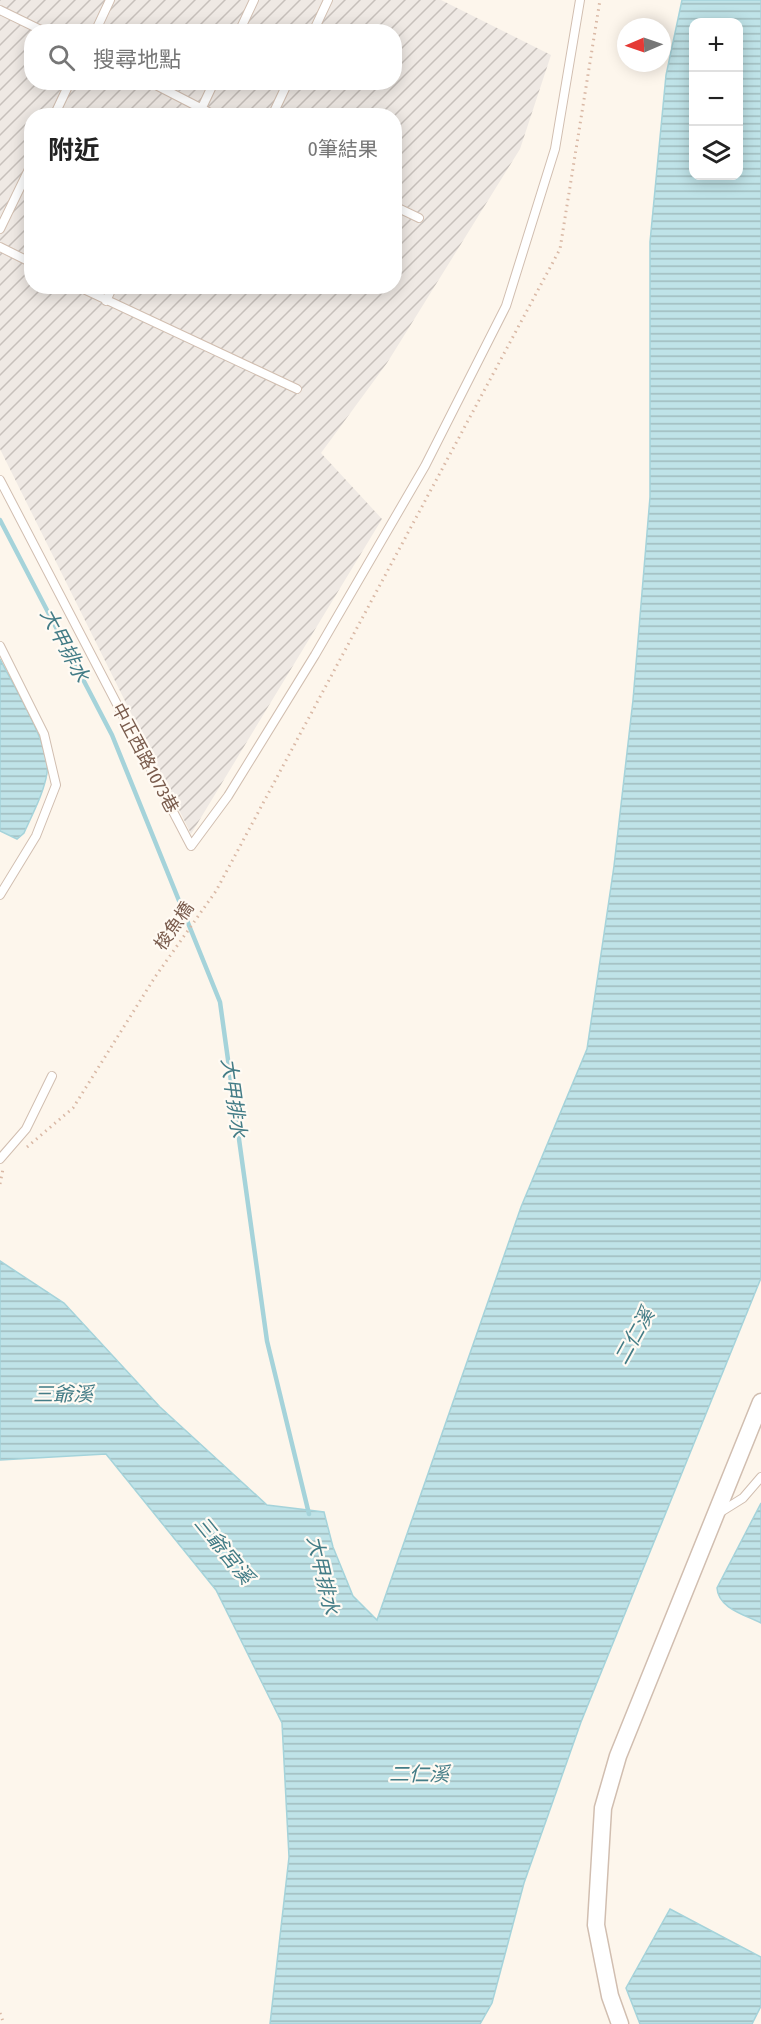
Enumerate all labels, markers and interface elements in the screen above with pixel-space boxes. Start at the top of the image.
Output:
north arrow [617,18,671,72]
map controls [689,18,743,180]
button: + [689,18,743,72]
search box [24,24,402,90]
icon: search [45,41,78,74]
text: 搜尋地點 [93,46,181,73]
button: − [689,72,743,126]
button: layers [689,126,743,180]
text: 附近 [48,135,100,166]
text: 0筆結果 [308,137,378,161]
water label: 大甲排水 [36,604,95,687]
street label: 中正西路1073巷 [107,699,183,817]
street label: 梭魚橋 [150,898,198,954]
water label: 大甲排水 [217,1057,252,1140]
water label: 二仁溪 [609,1301,660,1368]
water label: 三爺溪 [33,1382,96,1406]
water label: 三爺宮溪 [190,1511,260,1591]
water label: 大甲排水 [302,1533,344,1618]
water label: 二仁溪 [389,1762,452,1786]

